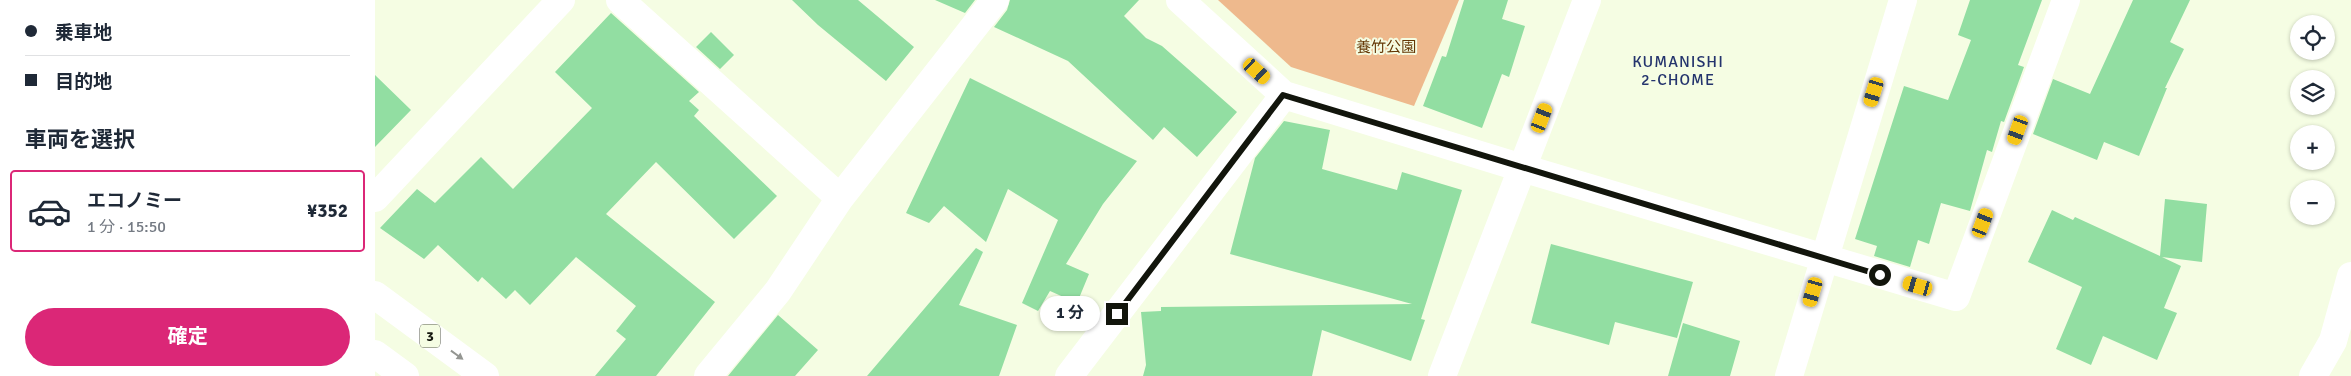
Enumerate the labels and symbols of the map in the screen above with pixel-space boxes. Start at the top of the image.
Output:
park label: 養竹公園 [1356,38,1416,56]
district label: KUMANISHI 2-CHOME [1632,52,1724,90]
car [1240,55,1273,87]
car [1862,75,1885,109]
car [1529,101,1554,135]
car [2005,113,2030,147]
car [1970,206,1995,240]
route start [1869,264,1891,286]
car [1901,275,1934,297]
car [1801,276,1824,308]
callout: 1 分 [1039,296,1099,332]
route end [1106,303,1128,325]
road number: 3 [420,324,440,348]
one-way arrow [450,350,464,360]

